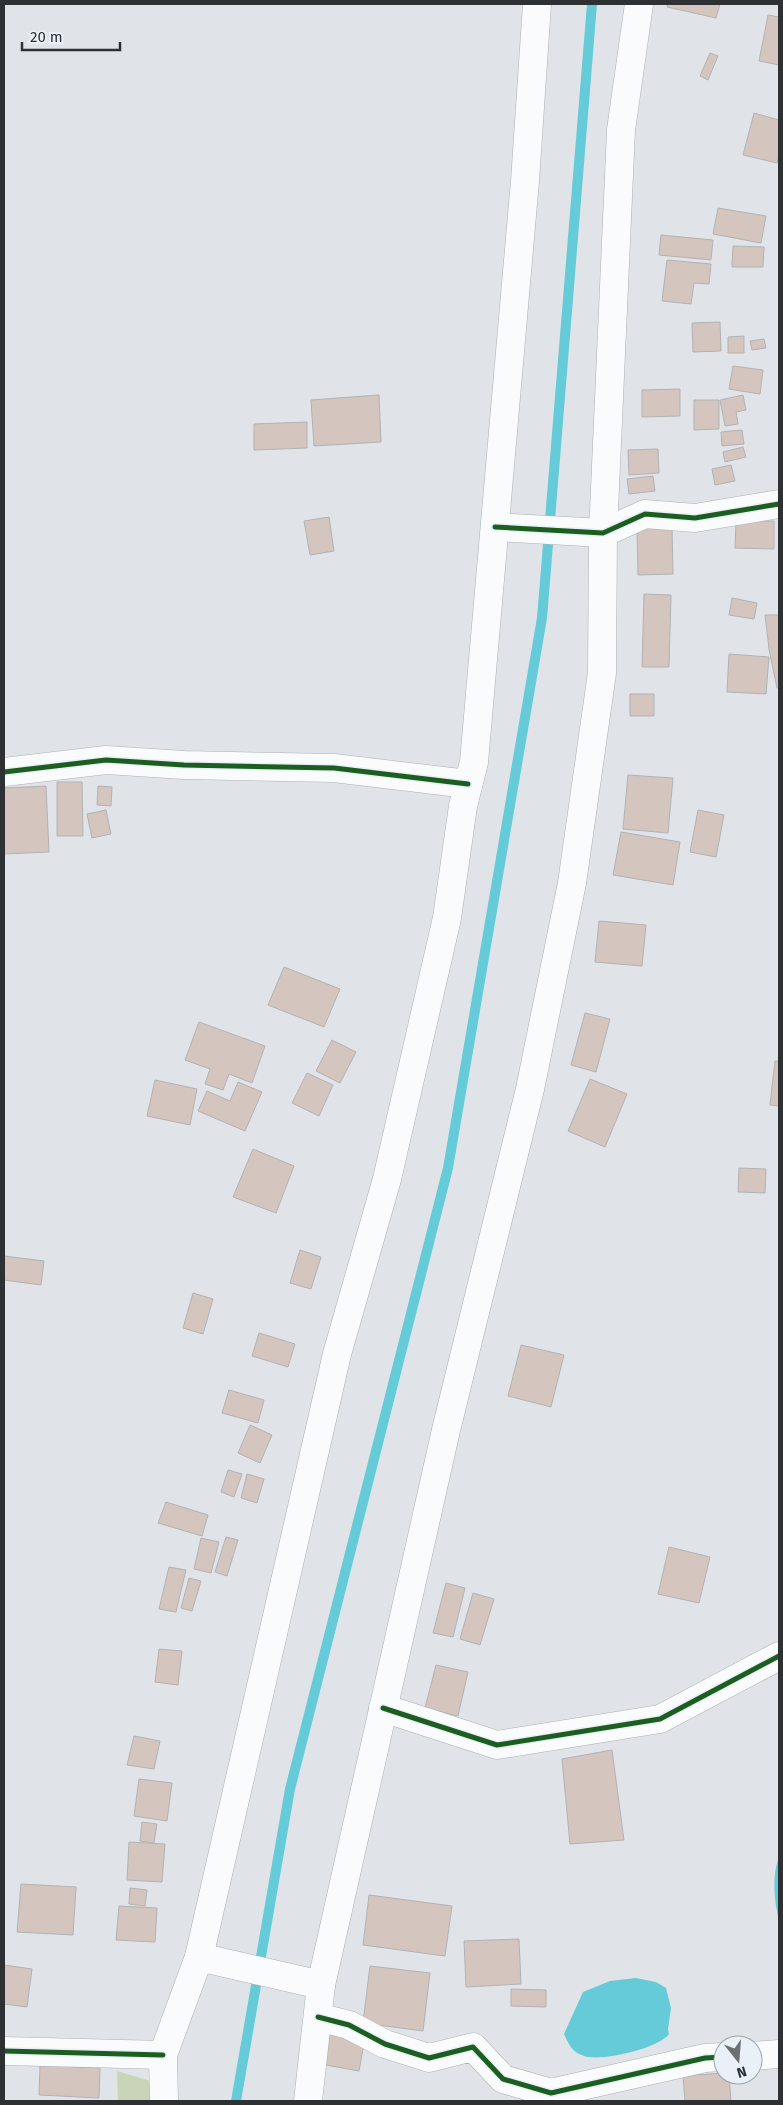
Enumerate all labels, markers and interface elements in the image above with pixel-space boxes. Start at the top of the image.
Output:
scale bar [22,20,120,52]
text: 20 m [30,28,63,46]
north arrow [713,2035,763,2085]
text: N [735,2062,749,2081]

